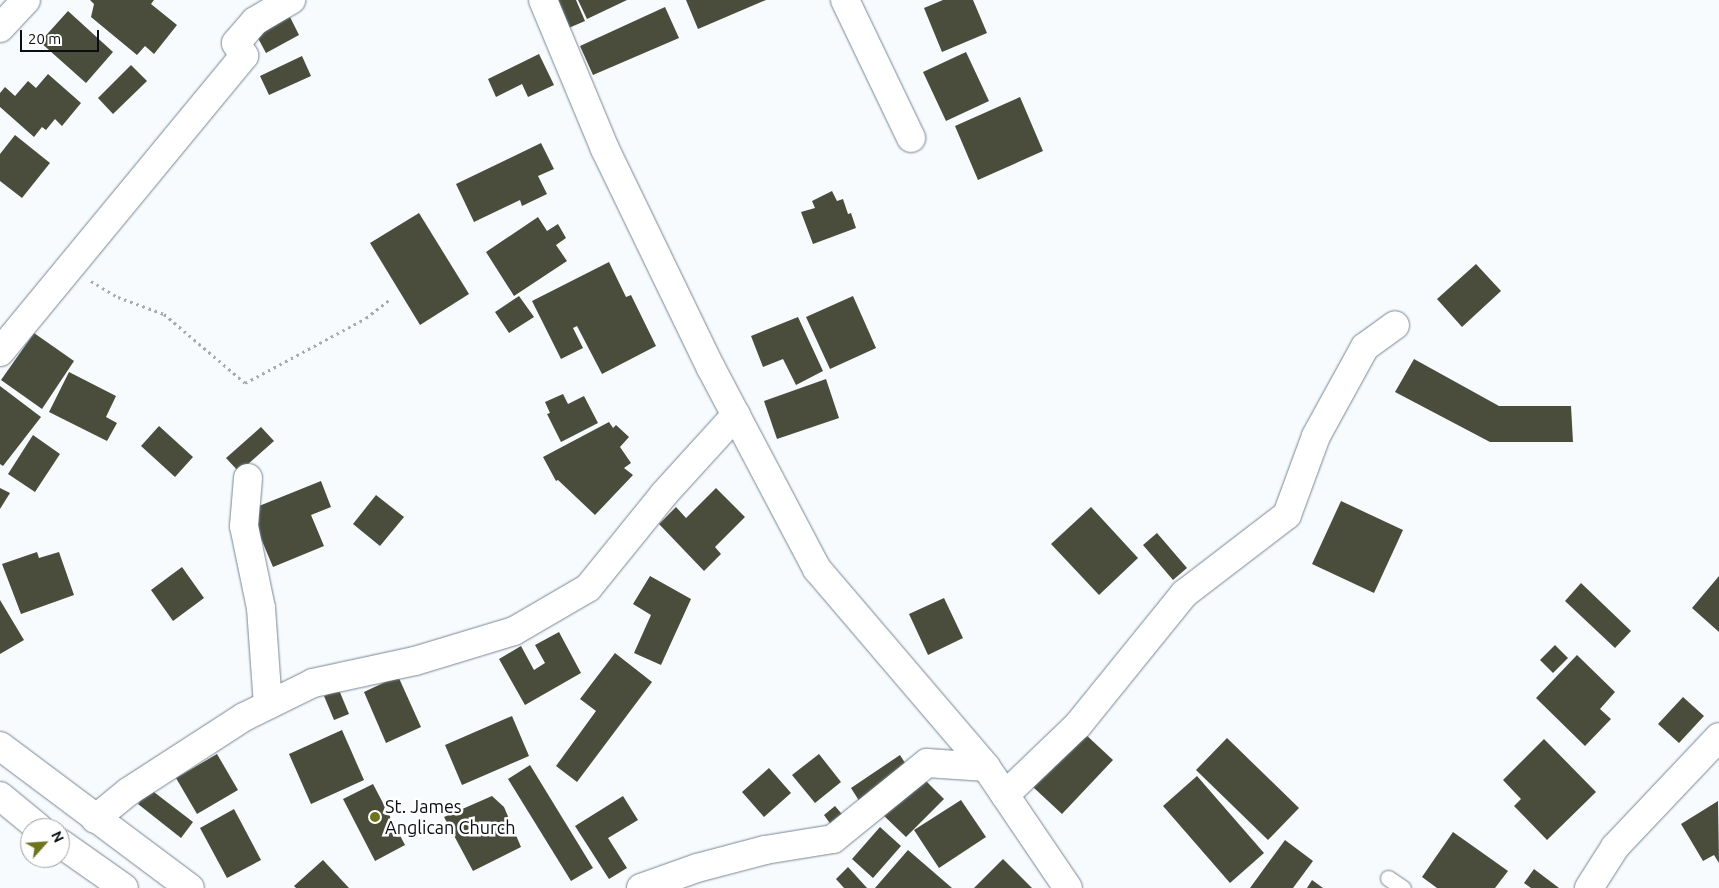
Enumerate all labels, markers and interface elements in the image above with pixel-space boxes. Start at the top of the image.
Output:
scale bar [22,20,101,52]
text: 20 m [28,30,61,47]
place label: St. James Anglican Church [385,796,515,839]
marker: St. James Anglican Church [369,811,381,823]
north arrow [20,818,70,868]
text: N [48,829,67,845]

